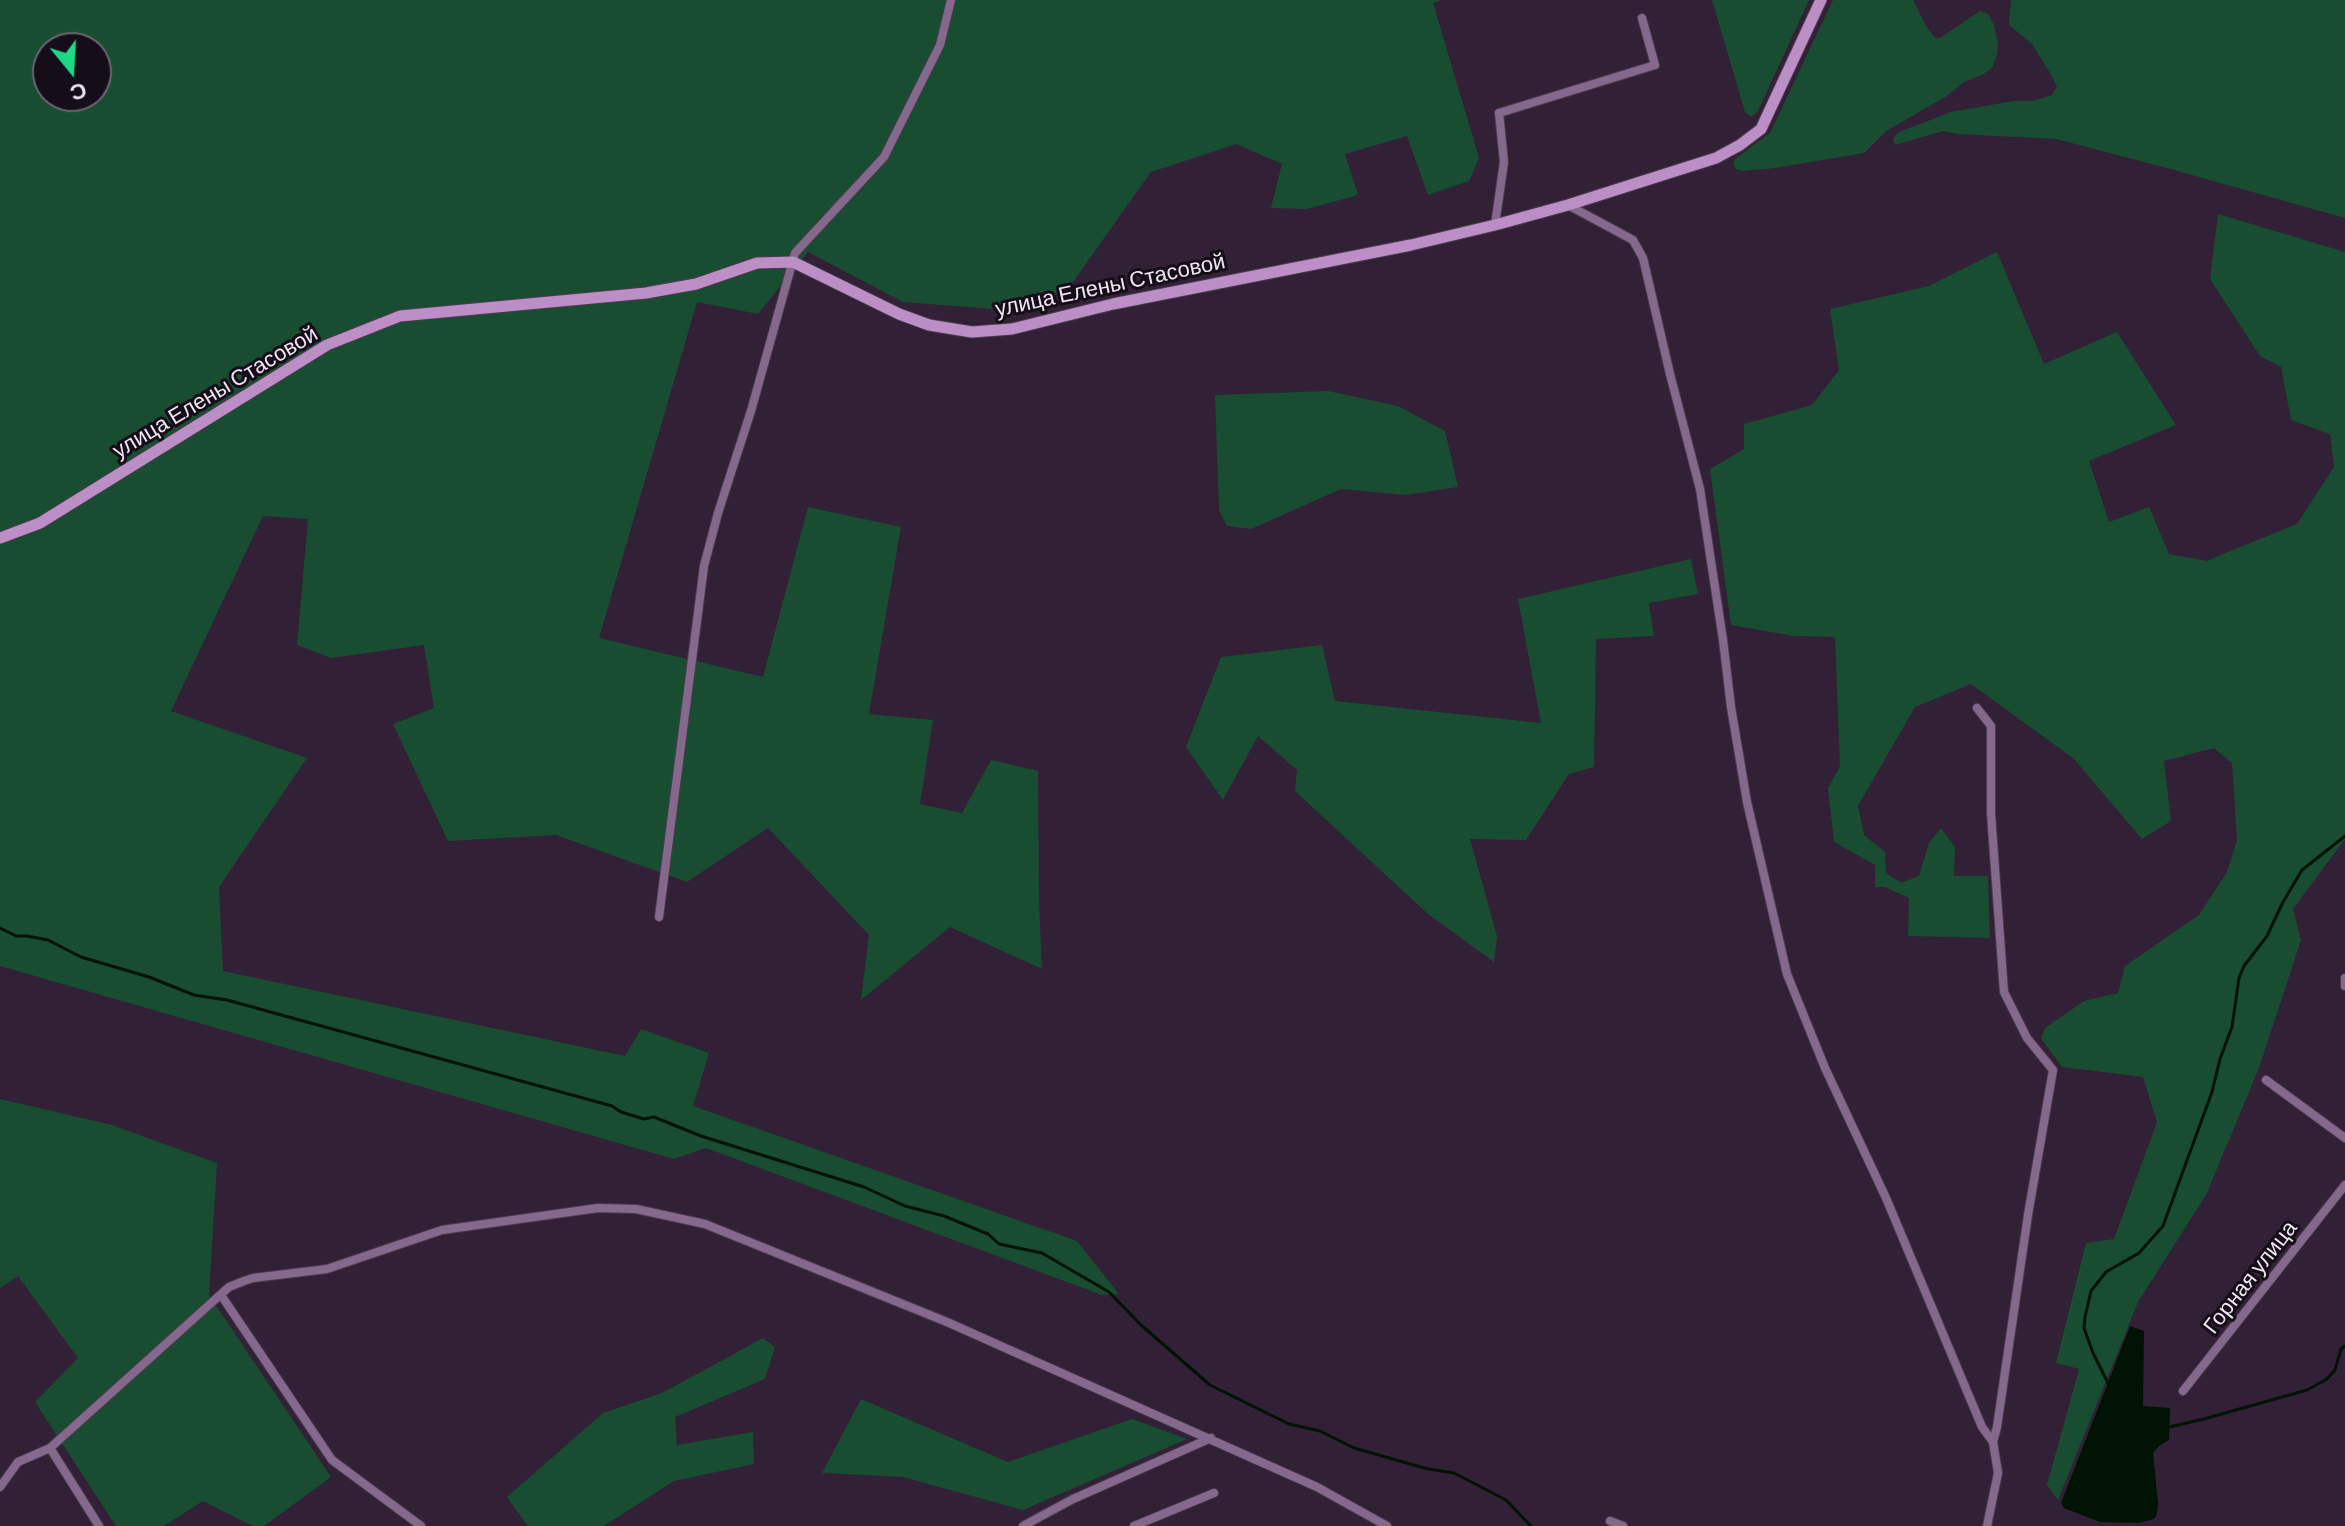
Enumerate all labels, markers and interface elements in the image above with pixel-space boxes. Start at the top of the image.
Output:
north arrow [32,32,112,112]
text: С [67,78,90,108]
street label: улица Елены Стасовой [993,248,1227,322]
street label: улица Елены Стасовой [108,320,322,464]
street label: Горная улица [2198,1215,2302,1339]

